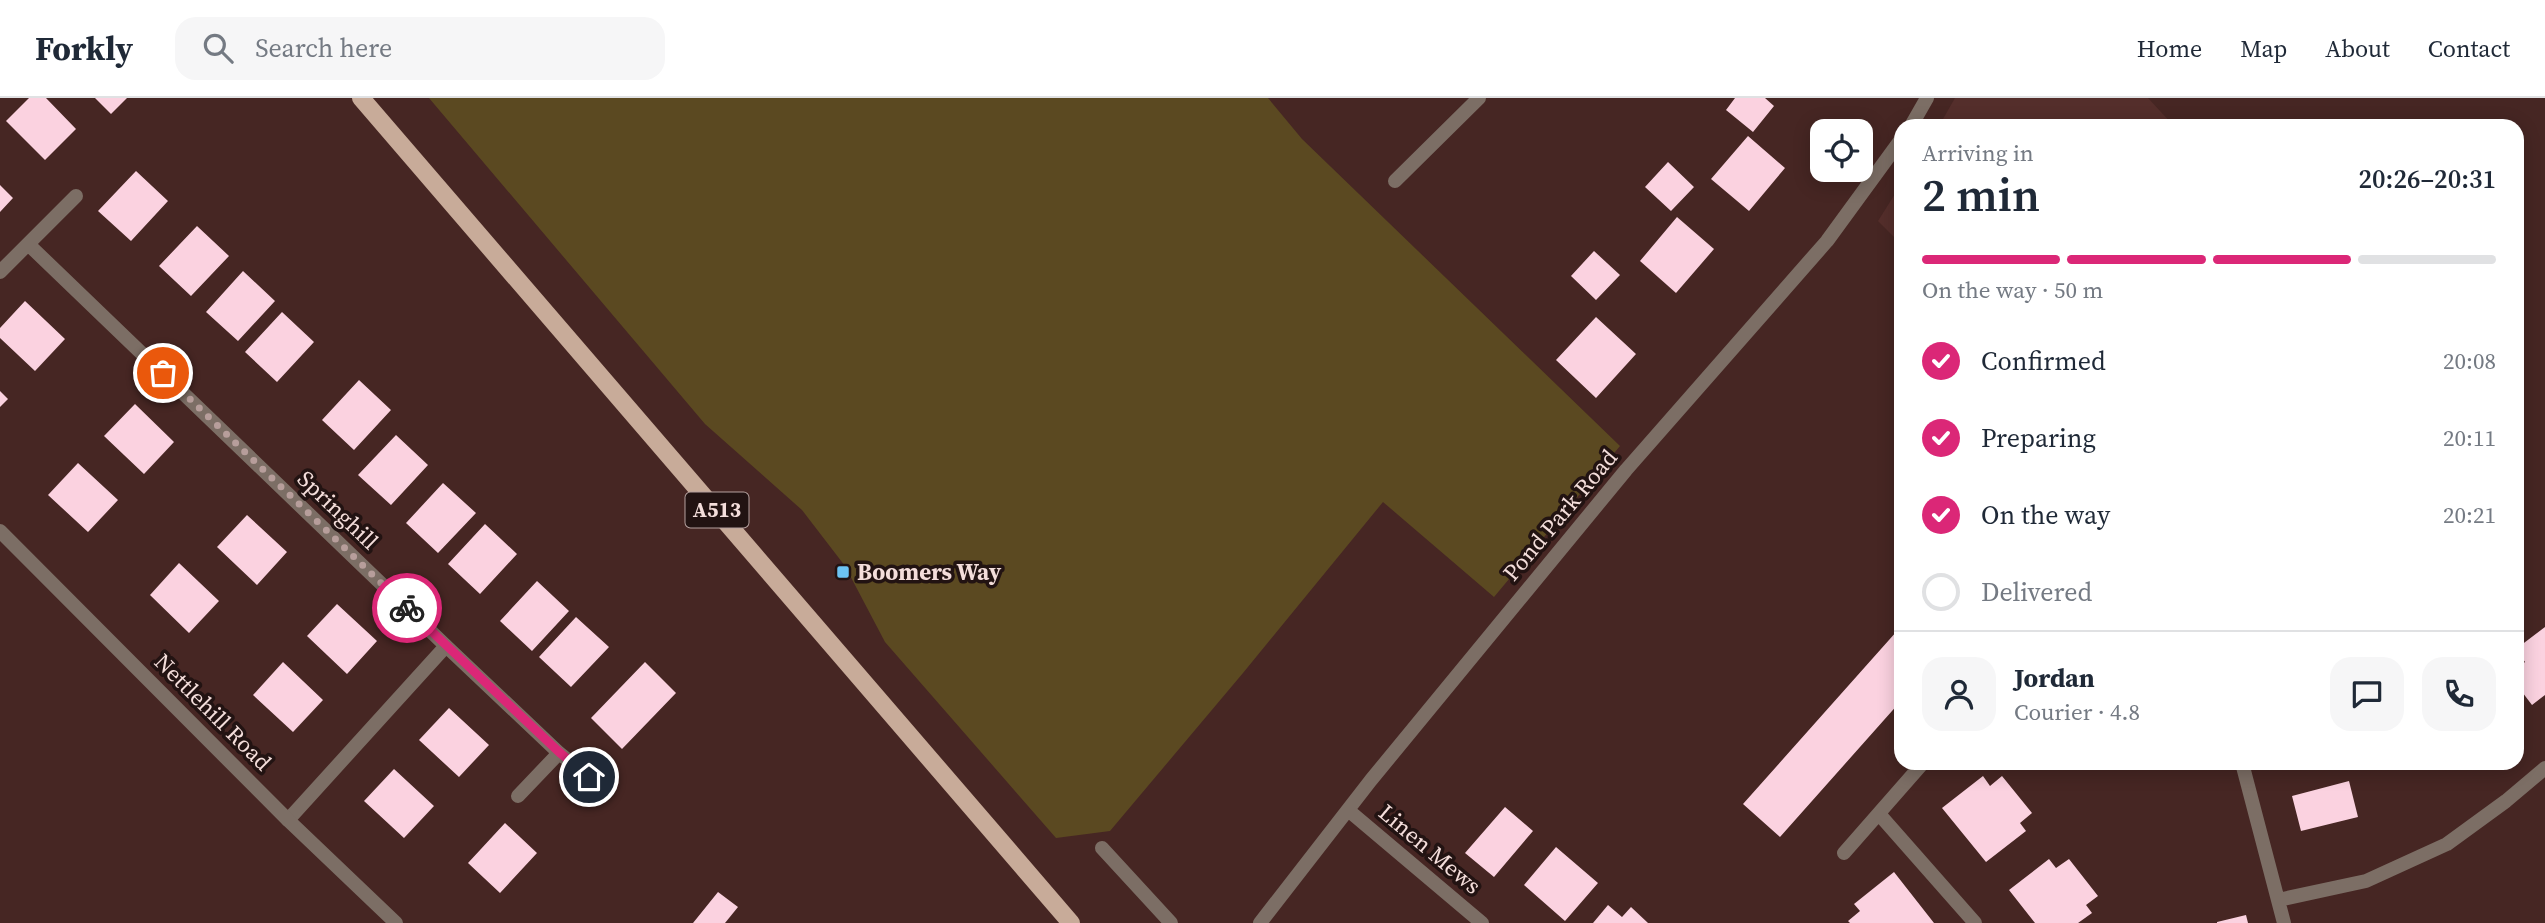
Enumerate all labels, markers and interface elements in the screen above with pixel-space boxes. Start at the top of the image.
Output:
search box [175,17,665,80]
text: Forkly [35,26,133,71]
icon: search [199,29,237,67]
text: Search here [255,30,392,66]
text: Home [2137,32,2202,65]
text: Map [2240,32,2287,65]
text: About [2325,32,2390,65]
text: Contact [2428,32,2510,65]
map controls [1810,119,1873,182]
button: locate [1810,119,1873,182]
text: Arriving in [1922,137,2034,169]
text: 20:26–20:31 [2359,161,2496,197]
text: 2 min [1922,163,2040,226]
text: On the way · 50 m [1922,274,2103,306]
icon: check [1922,342,1960,380]
pin [133,343,193,403]
text: Confirmed [1981,343,2106,379]
text: 20:08 [2443,345,2496,377]
icon: bag [144,354,182,392]
icon: check [1922,419,1960,457]
text: Preparing [1981,420,2096,456]
text: 20:11 [2443,422,2496,454]
street label: Pond Park Road [1495,442,1625,588]
street label: Springhill [290,463,386,557]
road number: A513 [686,492,748,528]
icon: check [1922,496,1960,534]
text: On the way [1981,497,2110,533]
text: 20:21 [2443,499,2496,531]
place label: Boomers Way [857,556,1002,588]
marker: Boomers Way [835,564,851,580]
courier [372,573,442,643]
text: Delivered [1981,574,2092,610]
icon: bike [388,589,426,627]
street label: Nettlehill Road [147,646,279,778]
button: person [1922,657,1996,731]
button: chat [2330,657,2404,731]
button: phone [2422,657,2496,731]
text: Jordan [2014,660,2095,696]
text: Courier · 4.8 [2014,696,2140,728]
pin [559,747,619,807]
icon: home [570,758,608,796]
street label: Linen Mews [1372,797,1488,901]

